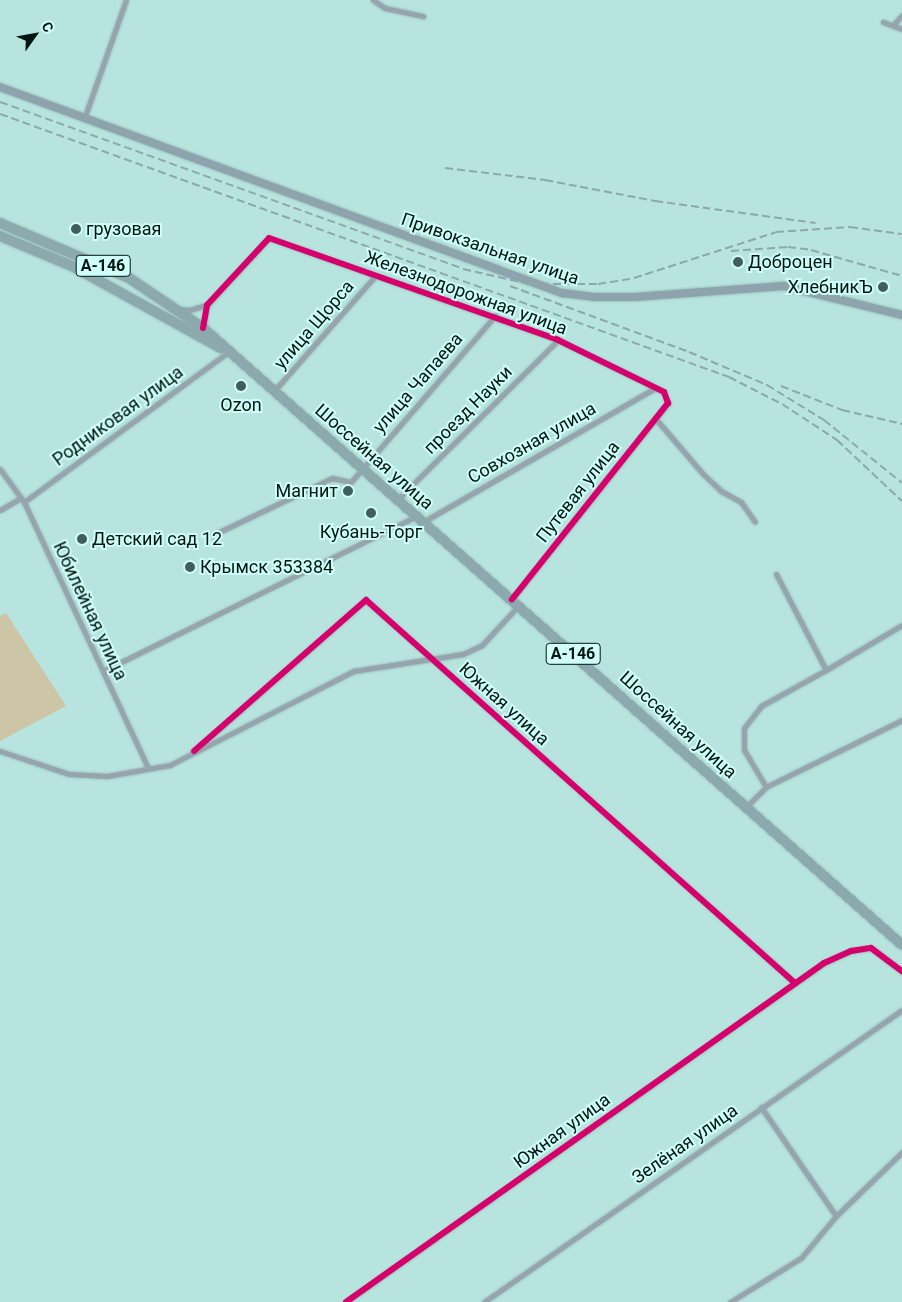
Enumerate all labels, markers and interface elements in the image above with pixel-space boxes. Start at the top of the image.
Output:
north arrow [10,10,60,60]
text: С [39,19,57,35]
street label: Привокзальная улица [398,208,582,290]
place label: грузовая [86,218,161,240]
marker: грузовая [70,223,82,235]
street label: Железнодорожная улица [362,246,570,340]
place label: Доброцен [748,251,833,273]
road number: А-146 [76,252,130,280]
marker: Доброцен [732,256,744,268]
street label: улица Щорса [269,276,359,374]
place label: ХлебникЪ [788,276,873,298]
marker: ХлебникЪ [877,281,889,293]
street label: улица Чапаева [369,328,467,438]
street label: Родниковая улица [48,361,188,471]
street label: проезд Науки [419,361,517,459]
marker: Ozon [235,380,247,392]
place label: Ozon [220,394,262,416]
street label: Совхозная улица [464,398,600,488]
street label: Шоссейная улица [310,400,438,514]
street label: Путевая улица [532,437,624,547]
place label: Магнит [276,480,338,502]
marker: Магнит [342,485,354,497]
marker: Кубань-Торг [365,507,377,519]
place label: Кубань-Торг [320,521,422,543]
place label: Детский сад 12 [92,528,222,550]
marker: Детский сад 12 [76,533,88,545]
street label: Юбилейная улица [48,538,132,684]
place label: Крымск 353384 [200,556,333,578]
marker: Крымск 353384 [184,561,196,573]
road number: А-146 [546,641,600,668]
street label: Южная улица [454,658,554,750]
street label: Шоссейная улица [615,667,741,783]
street label: Южная улица [510,1089,614,1173]
street label: Зелёная улица [628,1100,742,1188]

